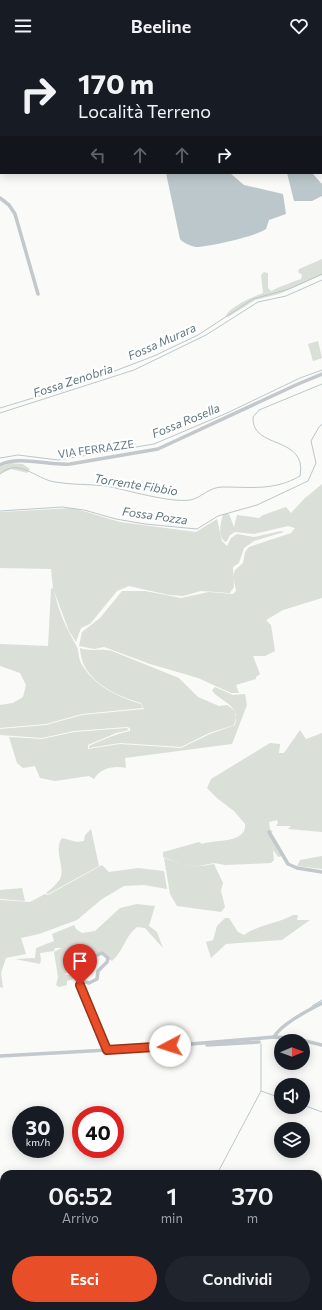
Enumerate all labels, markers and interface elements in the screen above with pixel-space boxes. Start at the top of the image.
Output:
icon: menu [12,15,34,37]
text: Beeline [131,15,191,37]
icon: heart [288,15,310,37]
text: 170 m [78,66,154,100]
icon: right [12,68,64,120]
text: Località Terreno [78,100,211,122]
icon: left [87,144,109,166]
icon: ahead [129,144,151,166]
icon: ahead [171,144,193,166]
icon: right [213,144,235,166]
water label: Fossa Murara [125,320,198,362]
water label: Fossa Zenobria [31,361,114,400]
water label: Fossa Rosella [150,400,222,440]
street label: VIA FERRAZZE [57,437,135,460]
water label: Torrente Fibbio [93,470,179,498]
water label: Fossa Pozza [122,503,189,527]
pin [63,944,97,985]
icon: arrive [69,950,91,972]
position arrow [149,1025,191,1067]
north arrow [274,1034,310,1070]
map controls [274,1034,310,1158]
button: sound [274,1078,310,1114]
speed limit sign: 40 [72,1106,124,1158]
text: 30 [26,1115,50,1139]
button: layers [274,1122,310,1158]
text: km/h [26,1136,50,1148]
text: 06:52 [48,1181,112,1210]
text: 1 [166,1181,177,1210]
text: 370 [231,1181,274,1210]
text: Arrivo [62,1210,99,1226]
text: min [161,1210,183,1226]
text: m [247,1210,258,1226]
button: Esci [12,1256,157,1302]
button: Condividi [165,1256,310,1302]

